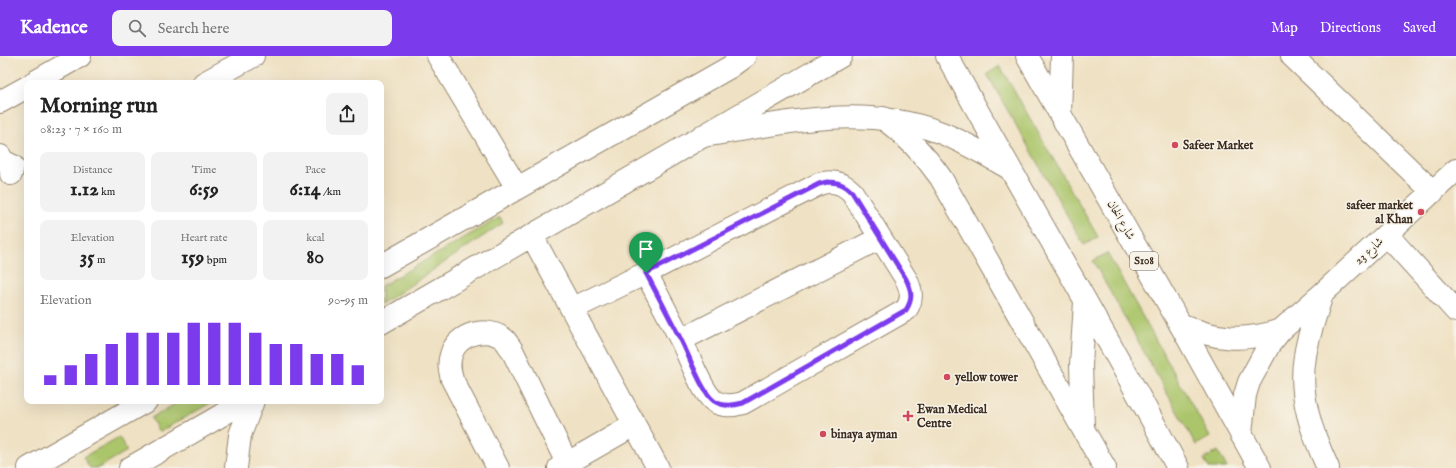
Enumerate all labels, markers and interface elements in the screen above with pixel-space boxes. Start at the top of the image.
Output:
search box [112,10,392,46]
text: Kadence [20,16,88,40]
icon: search [126,17,148,39]
text: Search here [158,19,229,38]
text: Map [1271,19,1298,37]
text: Directions [1320,19,1381,37]
text: Saved [1403,19,1436,37]
text: Morning run [40,92,158,120]
button: share [326,93,368,135]
text: 08:23 · 7 × 160 m [40,121,122,138]
place label: Safeer Market [1183,138,1254,153]
marker: Safeer Market [1170,140,1180,150]
text: Distance [73,163,113,177]
text: Time [192,163,216,177]
text: Pace [305,163,326,177]
text: 1.12 [70,177,99,202]
text: 6:59 [189,177,219,202]
text: 6:14 [290,177,321,202]
text: km [99,185,115,199]
text: /km [321,185,341,199]
street label: شارع الخان [1101,198,1138,244]
place label: safeer market al Khan [1346,198,1414,227]
marker: safeer market al Khan [1416,207,1426,217]
text: Elevation [71,231,114,245]
text: Heart rate [181,231,227,245]
text: kcal [306,231,325,245]
pin [629,232,663,273]
street label: شارع 23 [1352,234,1389,270]
icon: arrive [635,238,657,260]
text: 35 [80,245,95,270]
text: 159 [181,245,204,270]
text: 80 [306,245,324,270]
road number: S108 [1130,252,1158,270]
text: m [95,253,105,267]
text: bpm [204,253,227,267]
text: Elevation [40,292,92,309]
text: 90–95 m [328,292,368,309]
place label: yellow tower [954,370,1018,386]
marker: yellow tower [942,372,952,382]
place label: Ewan Medical Centre [917,402,988,431]
marker: Ewan Medical Centre [902,410,914,422]
place label: binaya ayman [830,427,898,443]
marker: binaya ayman [818,429,828,439]

